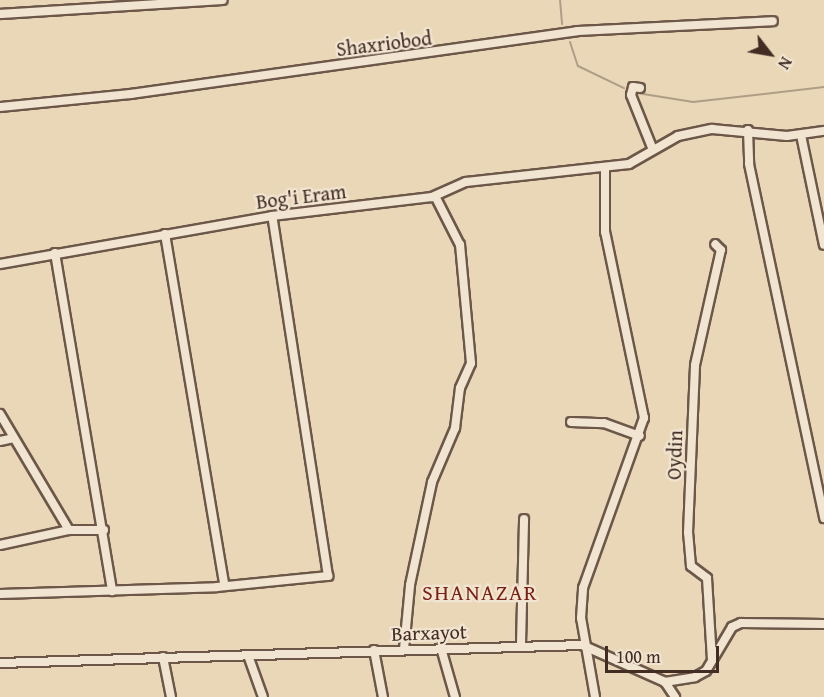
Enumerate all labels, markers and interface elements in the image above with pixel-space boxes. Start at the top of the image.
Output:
north arrow [740,24,800,84]
street label: Shaxriobod [335,25,433,61]
text: N [772,52,798,74]
street label: Bog'i Eram [255,179,347,213]
street label: Oydin [661,430,687,480]
district label: SHАNAZAR [422,580,538,606]
street label: Barxayot [391,619,467,645]
scale bar [608,634,722,672]
text: 100 m [616,643,661,670]

